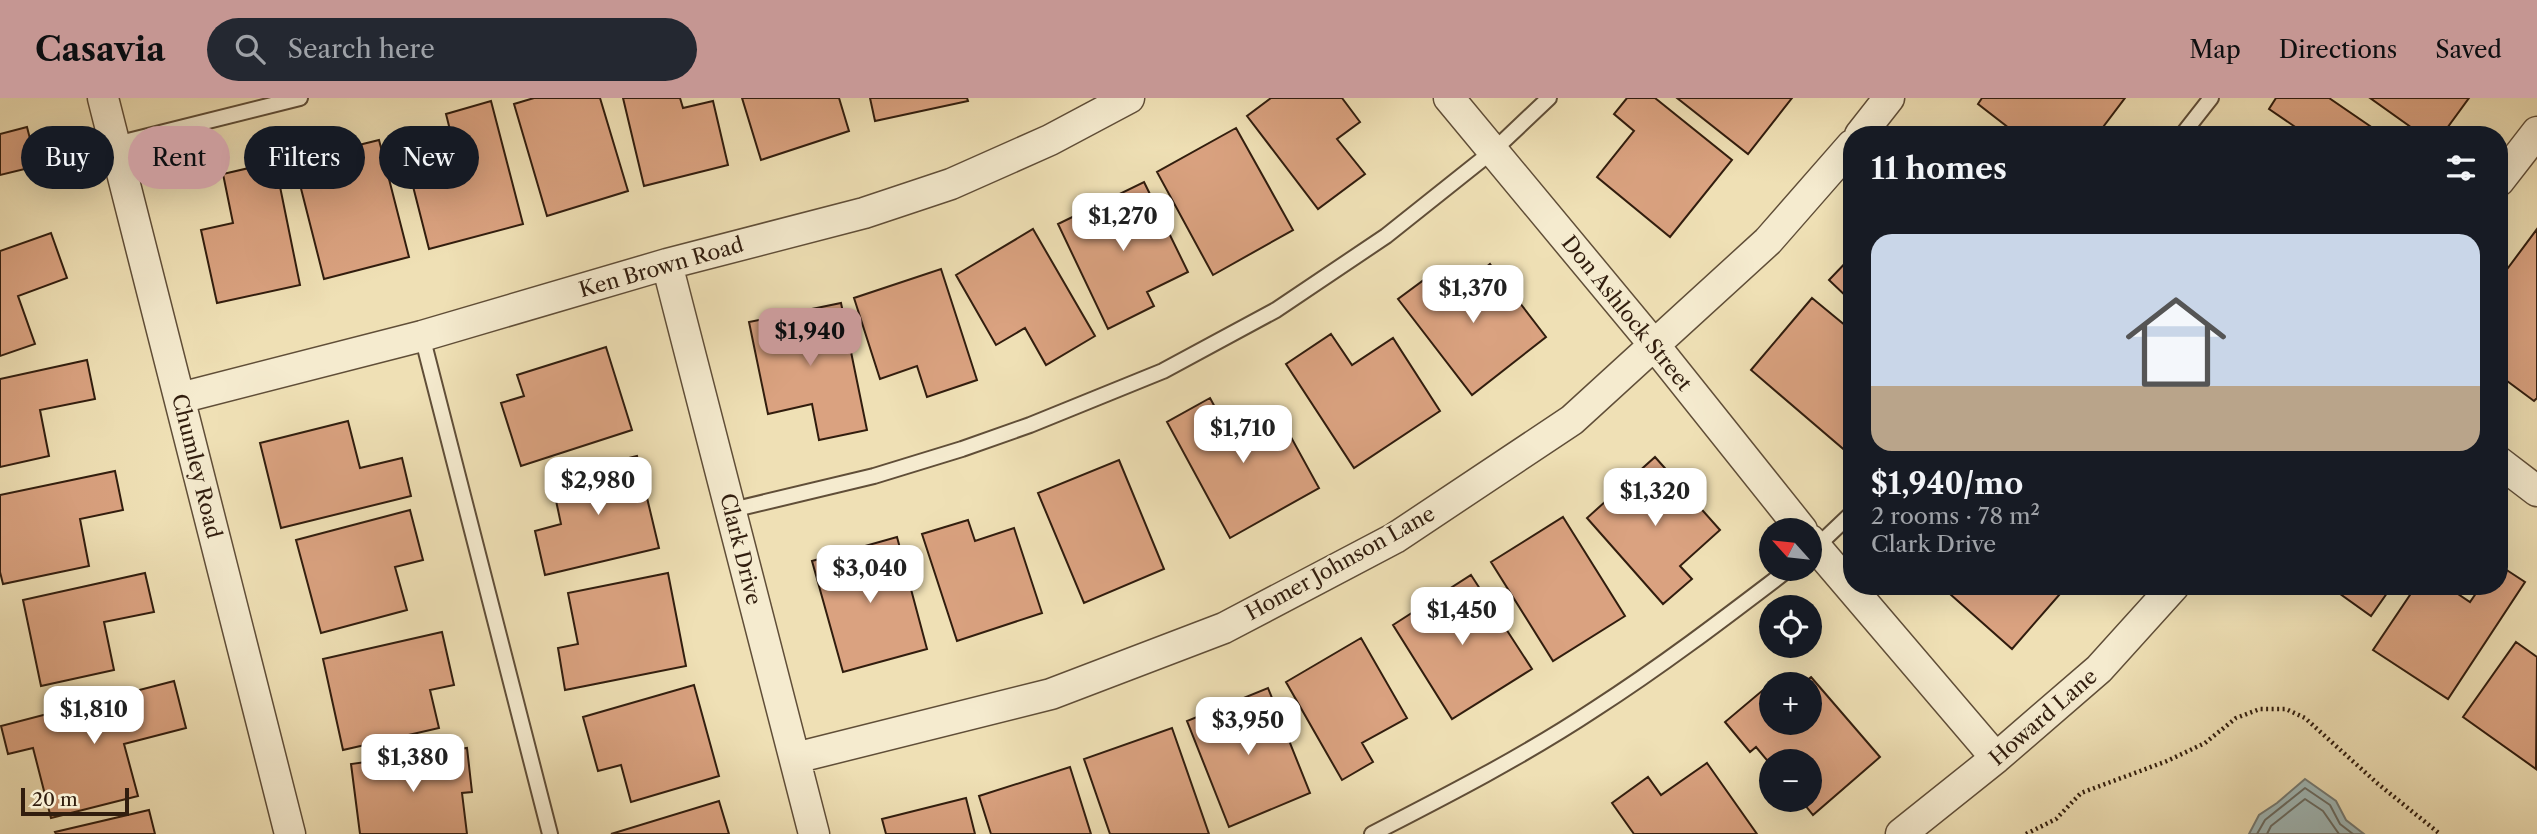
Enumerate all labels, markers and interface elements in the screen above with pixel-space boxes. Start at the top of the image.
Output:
search box [207,18,697,81]
text: Casavia [35,29,165,70]
icon: search [231,30,269,68]
text: Search here [287,33,435,65]
text: Map [2189,35,2241,64]
text: Directions [2279,35,2397,64]
text: Saved [2435,35,2502,64]
chip: Buy [21,126,114,189]
chip: Rent [128,126,230,189]
chip: Filters [244,126,365,189]
chip: New [379,126,479,189]
icon: filters [2442,149,2480,187]
text: 11 homes [1871,150,2007,187]
pin: $1,270 [1066,194,1180,253]
text: $1,270 [1088,202,1158,230]
street label: Don Ashlock Street [1557,230,1698,396]
street label: Ken Brown Road [576,232,746,302]
pin: $1,370 [1416,266,1530,325]
text: $1,370 [1438,274,1508,302]
icon: home [2113,279,2239,405]
pin: $1,940 [753,308,867,368]
text: $1,940 [775,317,845,345]
street label: Chumley Road [167,391,227,541]
pin: $1,710 [1186,406,1300,465]
text: $1,710 [1210,414,1276,442]
pin: $2,980 [541,458,655,517]
text: $1,940/mo [1871,465,2023,502]
text: $2,980 [561,466,635,494]
pin: $1,320 [1598,468,1712,528]
text: $1,320 [1620,477,1690,505]
street label: Clark Drive [715,491,767,607]
street label: Homer Johnson Lane [1241,501,1439,625]
text: 2 rooms · 78 m² [1871,502,2040,530]
north arrow [1759,518,1822,581]
map controls [1759,518,1822,812]
text: Clark Drive [1871,530,1996,558]
pin: $3,040 [813,546,927,605]
text: $3,040 [833,554,907,582]
pin: $1,450 [1405,588,1519,647]
button: locate [1759,595,1822,658]
text: $1,450 [1427,596,1497,624]
street label: Howard Lane [1984,664,2102,770]
button: + [1759,672,1822,735]
pin: $1,810 [37,686,151,746]
text: $1,810 [60,695,128,723]
pin: $3,950 [1191,698,1305,757]
text: $3,950 [1212,706,1284,734]
pin: $1,380 [356,734,470,794]
text: $1,380 [377,743,449,771]
button: − [1759,749,1822,812]
scale bar [21,785,130,817]
text: 20 m [32,788,78,811]

